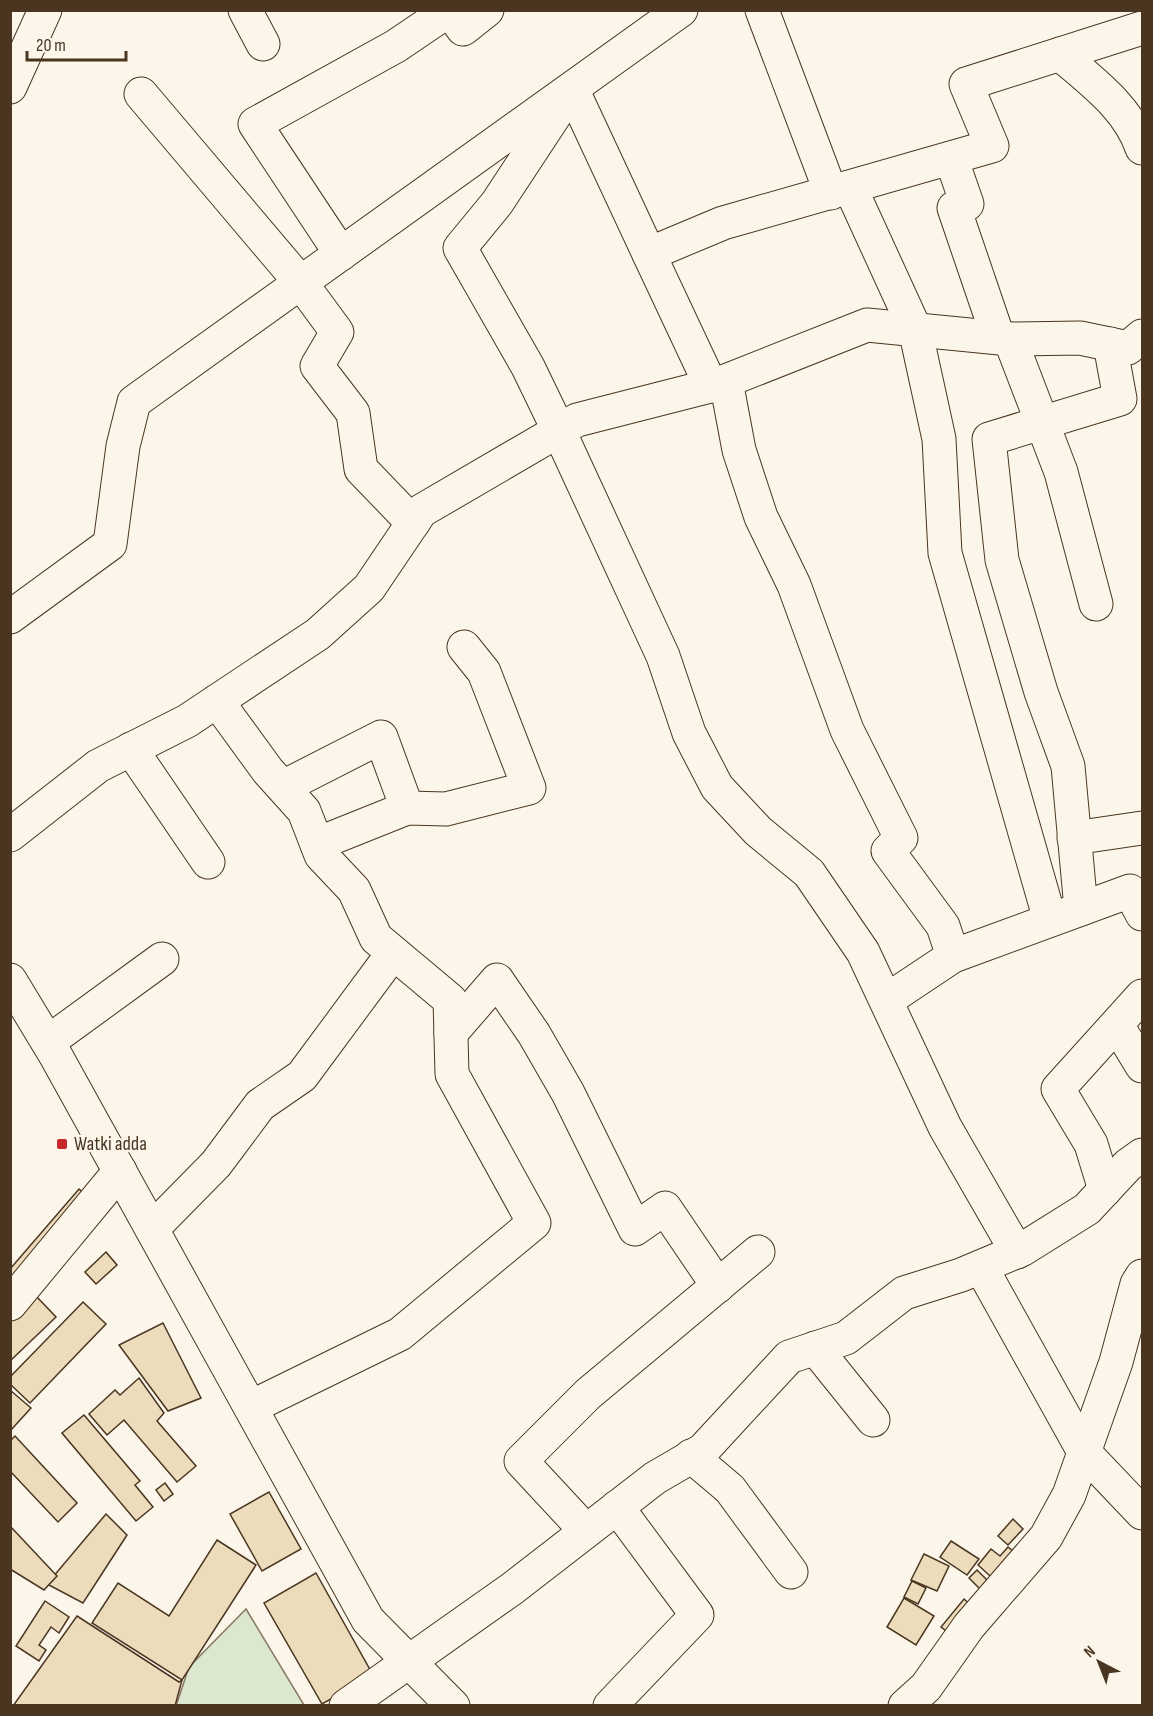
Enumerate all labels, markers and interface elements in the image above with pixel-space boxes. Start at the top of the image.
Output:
scale bar [27,24,126,62]
text: 20 m [36,35,66,56]
place label: Watki adda [74,1132,147,1156]
marker: Watki adda [55,1137,69,1151]
north arrow [1069,1632,1129,1692]
text: N [1080,1642,1099,1662]

